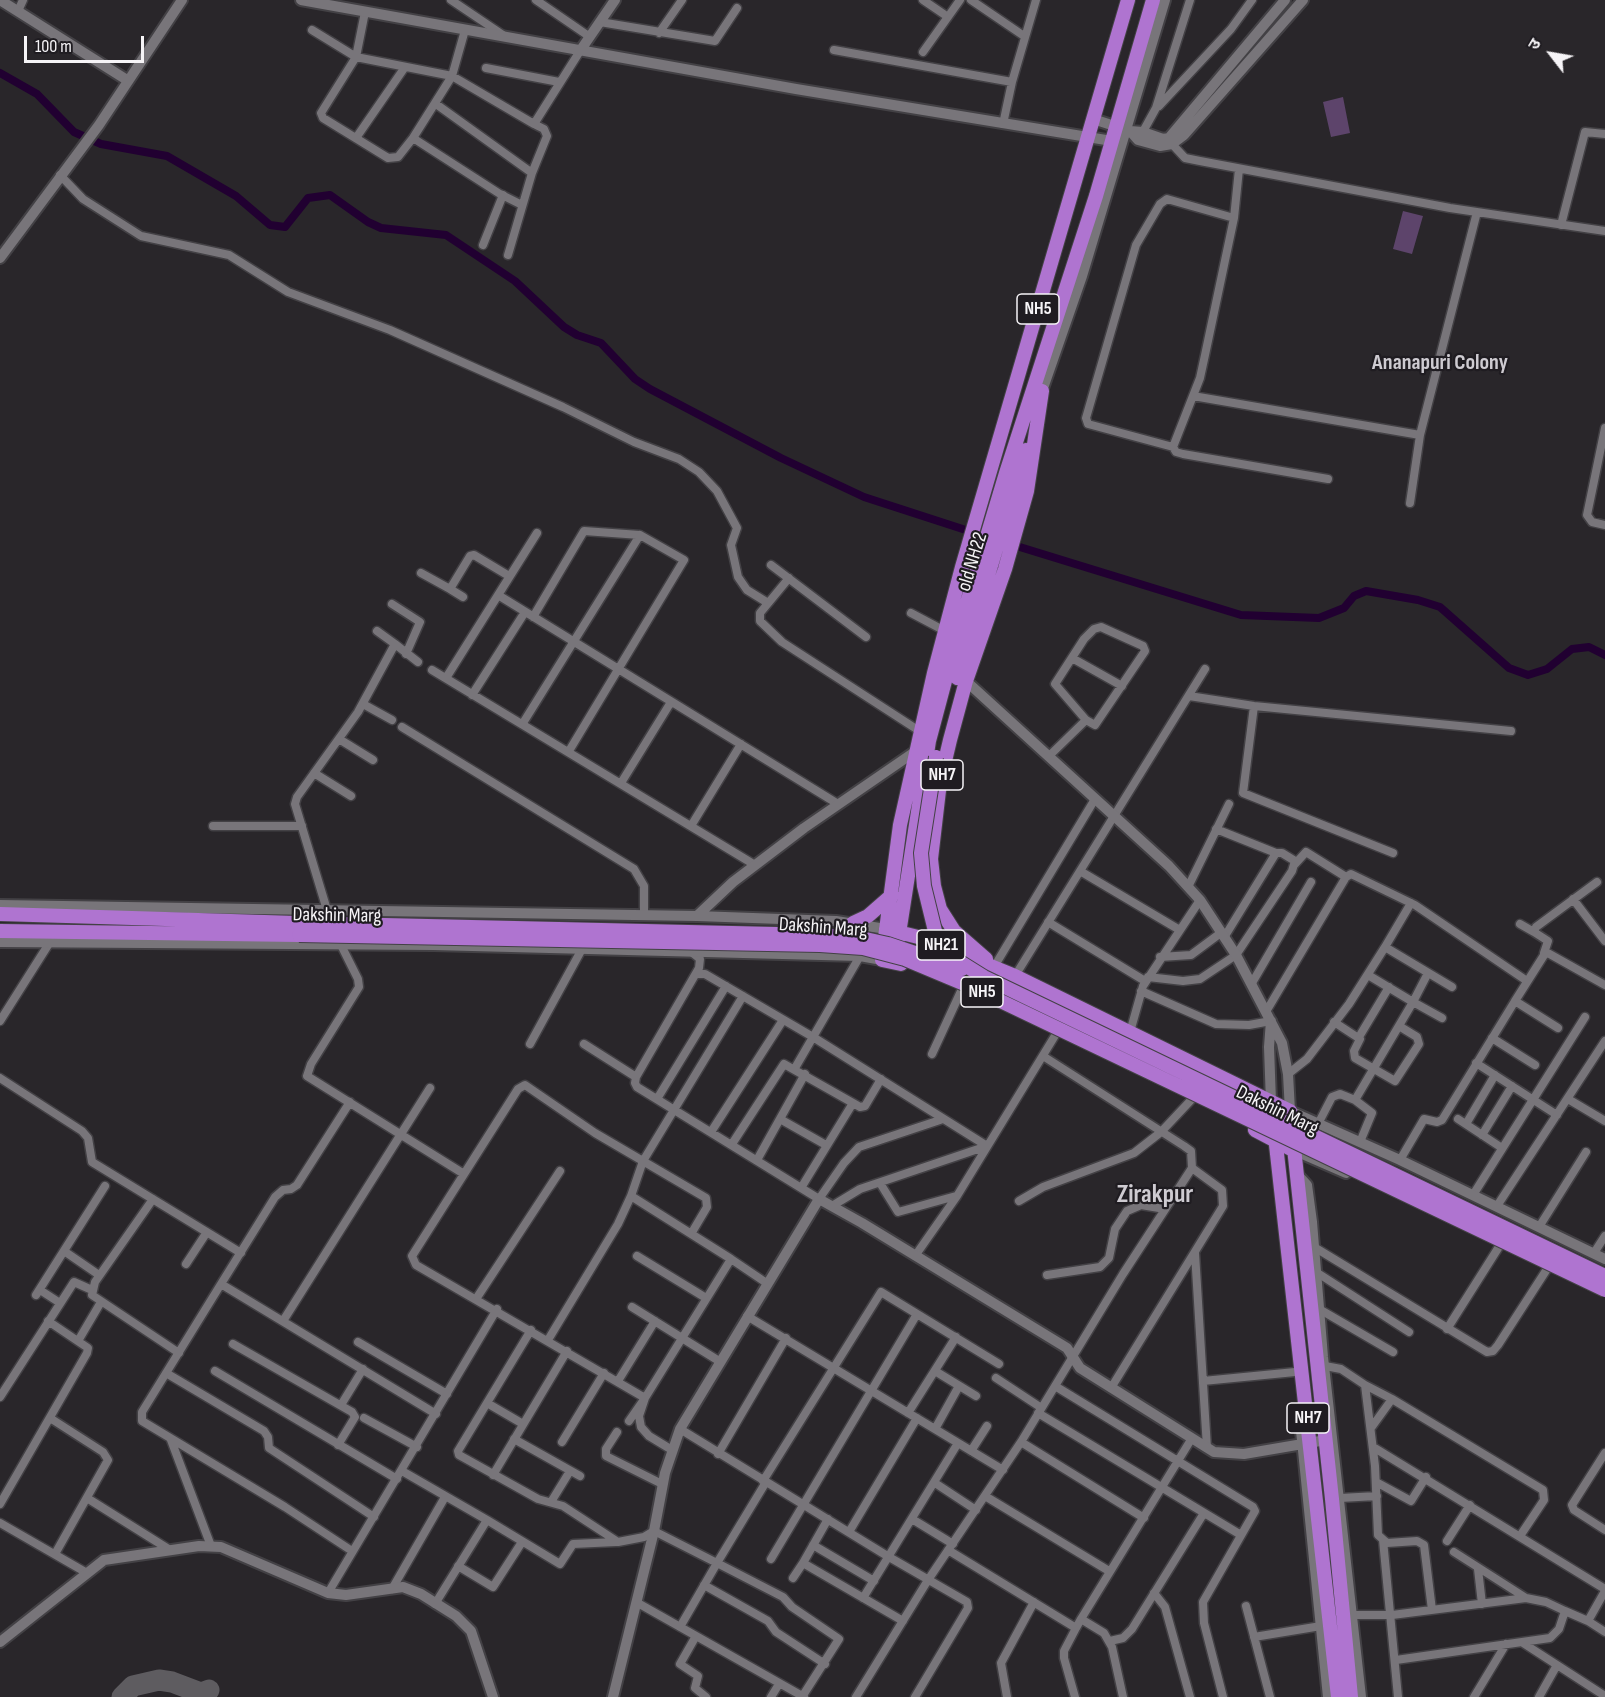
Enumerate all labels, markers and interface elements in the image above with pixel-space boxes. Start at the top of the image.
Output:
scale bar [27,24,147,62]
north arrow [1521,24,1581,84]
text: 100 m [35,36,72,57]
text: उ [1525,36,1546,53]
road number: NH5 [1017,294,1059,324]
district label: Ananapuri Colony [1372,350,1508,376]
street label: old NH22 [953,530,993,594]
road number: NH7 [921,760,963,790]
street label: Dakshin Marg [292,903,382,929]
street label: Dakshin Marg [778,913,868,943]
road number: NH21 [917,930,965,960]
road number: NH5 [961,977,1003,1007]
street label: Dakshin Marg [1232,1081,1322,1141]
district label: Zirakpur [1117,1179,1193,1211]
road number: NH7 [1287,1403,1329,1433]

